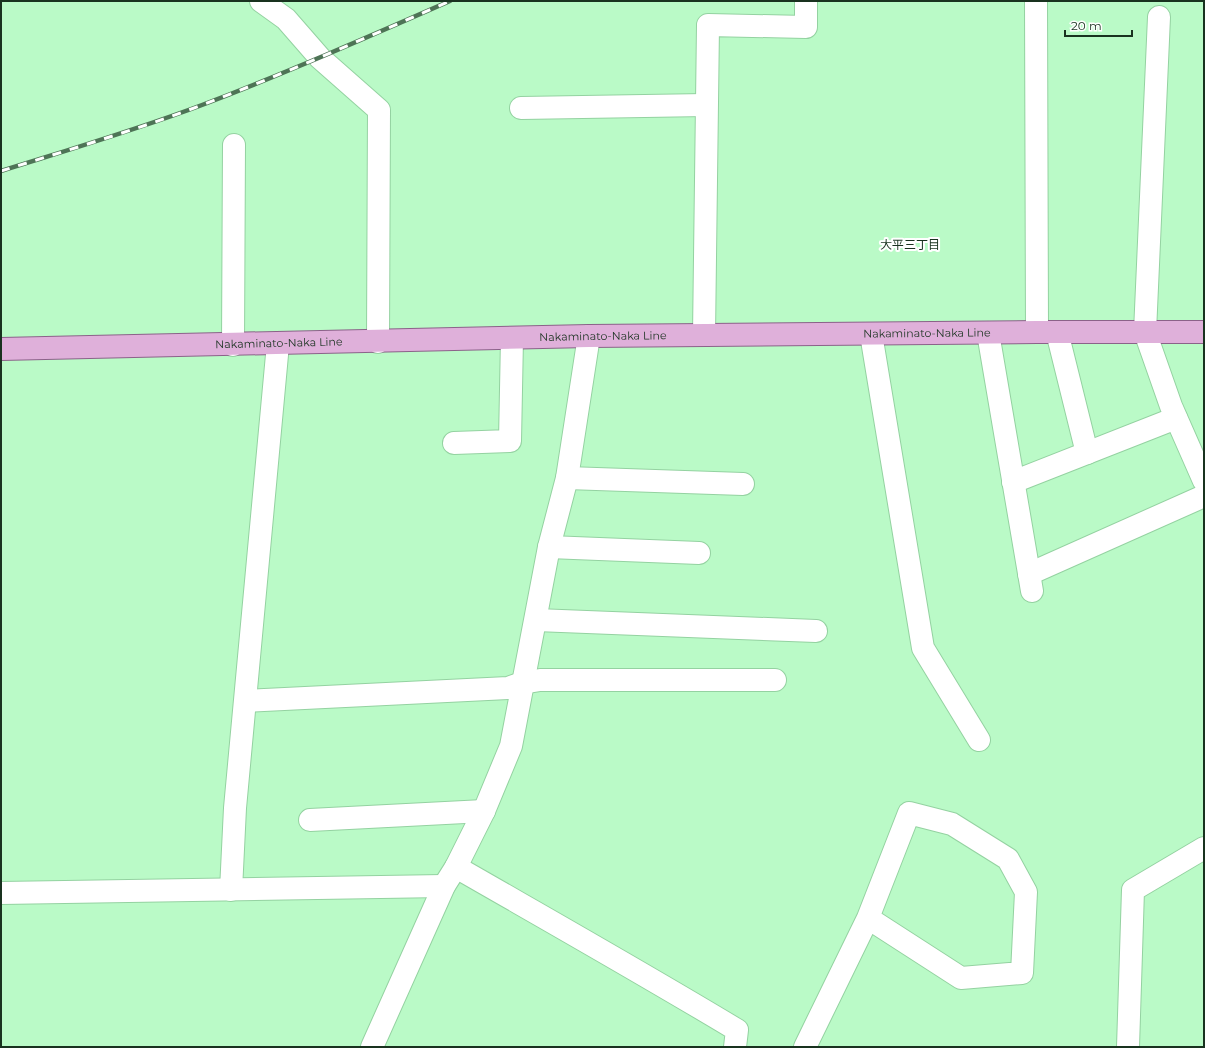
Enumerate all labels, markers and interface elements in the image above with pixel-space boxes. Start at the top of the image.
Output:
scale bar [1065,12,1132,38]
text: 20 m [1071,18,1102,33]
district label: 大平三丁目 [880,237,940,252]
street label: Nakaminato-Naka Line [863,325,991,341]
street label: Nakaminato-Naka Line [539,328,667,344]
street label: Nakaminato-Naka Line [215,334,343,351]

